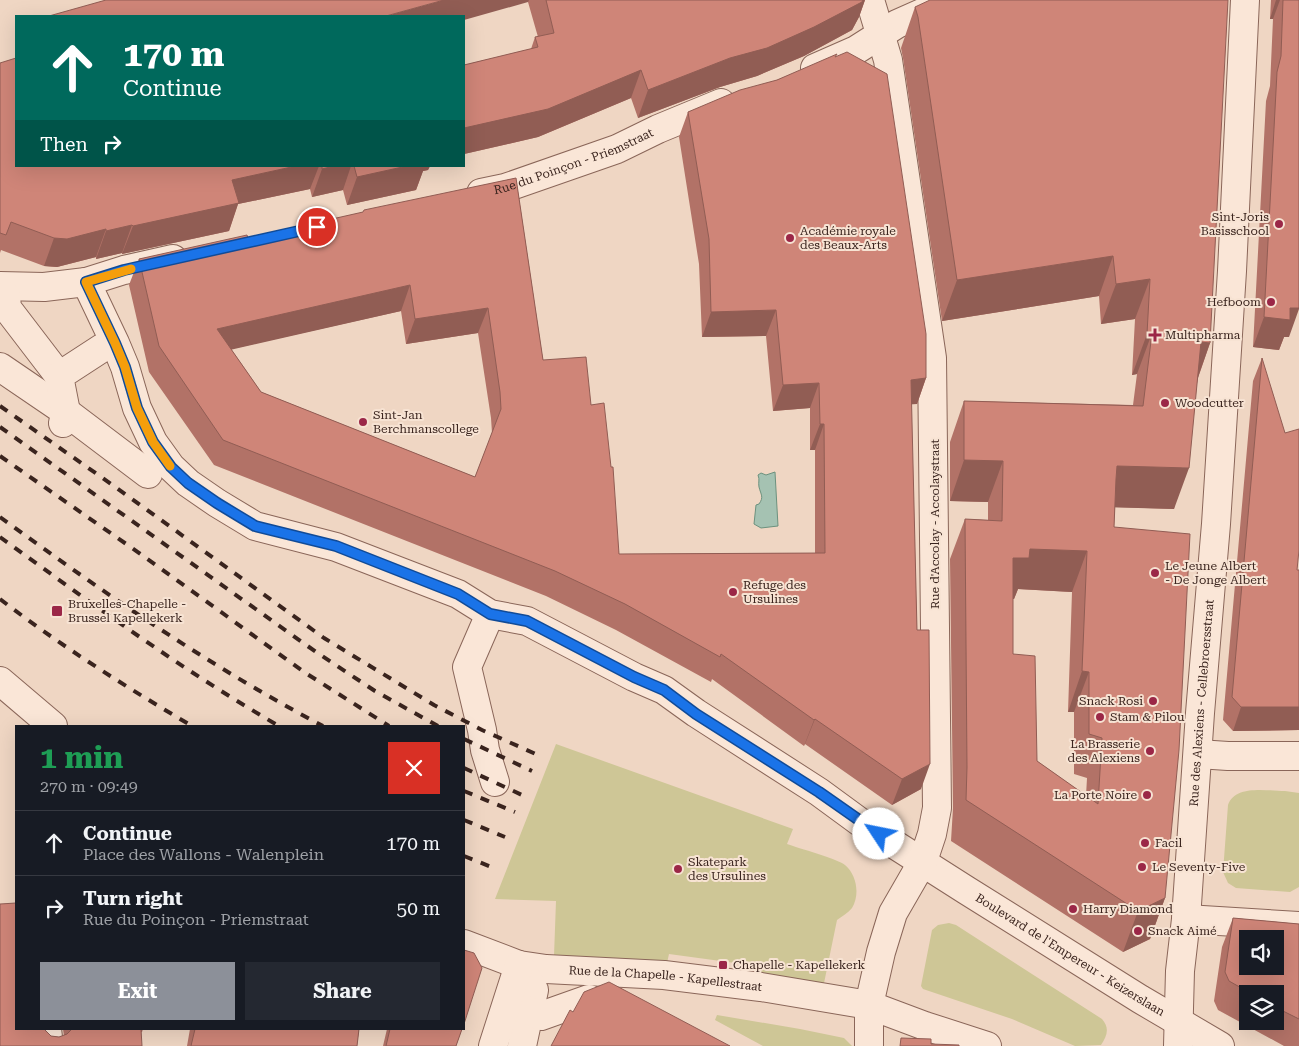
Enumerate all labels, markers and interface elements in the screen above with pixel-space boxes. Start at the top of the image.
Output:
text: 170 m [123,34,224,75]
icon: ahead [40,35,105,100]
text: Continue [123,76,222,101]
street label: Rue du Poinçon - Priemstraat [493,125,656,197]
icon: right [98,130,126,158]
text: Then [40,133,88,156]
pin [296,206,338,248]
place label: Sint-Joris Basisschool [1201,210,1269,238]
icon: arrive [303,213,331,241]
marker: Sint-Joris Basisschool [1273,218,1285,230]
place label: Académie royale des Beaux-Arts [800,224,896,252]
marker: Académie royale des Beaux-Arts [784,232,796,244]
place label: Hefboom [1207,295,1261,309]
marker: Hefboom [1265,296,1277,308]
place label: Multipharma [1165,328,1241,342]
marker: Multipharma [1149,329,1161,341]
place label: Woodcutter [1175,396,1244,410]
marker: Woodcutter [1159,397,1171,409]
place label: Sint-Jan Berchmanscollege [373,408,479,436]
marker: Sint-Jan Berchmanscollege [357,416,369,428]
street label: Rue d'Accolay - Accolaystraat [928,438,942,609]
place label: Le Jeune Albert - De Jonge Albert [1165,559,1267,587]
marker: Le Jeune Albert - De Jonge Albert [1149,567,1161,579]
place label: Refuge des Ursulines [743,578,806,606]
marker: Refuge des Ursulines [727,586,739,598]
place label: Bruxelles-Chapelle - Brussel Kapellekerk [68,597,186,625]
street label: Rue des Alexiens - Cellebroersstraat [1187,598,1217,807]
marker: Bruxelles-Chapelle - Brussel Kapellekerk [50,604,64,618]
place label: Snack Rosi [1079,694,1143,708]
marker: Snack Rosi [1147,695,1159,707]
place label: Stam & Pilou [1110,710,1185,724]
marker: Stam & Pilou [1094,711,1106,723]
place label: La Brasserie des Alexiens [1067,737,1140,765]
text: 1 min [40,740,123,775]
button: close [388,742,440,794]
marker: La Brasserie des Alexiens [1144,745,1156,757]
text: 270 m · 09:49 [40,777,138,796]
place label: La Porte Noire [1054,788,1137,802]
marker: La Porte Noire [1141,789,1153,801]
position arrow [852,807,904,859]
text: Continue [83,822,172,845]
icon: ahead [40,829,68,857]
text: 170 m [386,832,440,855]
place label: Facil [1155,836,1183,850]
marker: Facil [1139,837,1151,849]
text: Place des Wallons - Walenplein [83,845,324,864]
place label: Skatepark des Ursulines [688,855,766,883]
place label: Le Seventy-Five [1152,860,1246,874]
marker: Le Seventy-Five [1136,861,1148,873]
marker: Skatepark des Ursulines [672,863,684,875]
text: Turn right [83,887,183,910]
street label: Boulevard de l'Empereur - Keizerslaan [973,891,1168,1019]
icon: right [40,894,68,922]
text: 50 m [397,897,440,920]
place label: Harry Diamond [1083,902,1173,916]
marker: Harry Diamond [1067,903,1079,915]
text: Rue du Poinçon - Priemstraat [83,910,309,929]
place label: Snack Aimé [1148,924,1217,938]
marker: Snack Aimé [1132,925,1144,937]
map controls [1239,930,1284,1030]
button: sound [1239,930,1284,975]
place label: Chapelle - Kapellekerk [733,958,866,972]
marker: Chapelle - Kapellekerk [717,959,729,971]
button: Exit [40,962,235,1020]
button: Share [245,962,440,1020]
street label: Rue de la Chapelle - Kapellestraat [568,963,763,994]
button: layers [1239,985,1284,1030]

